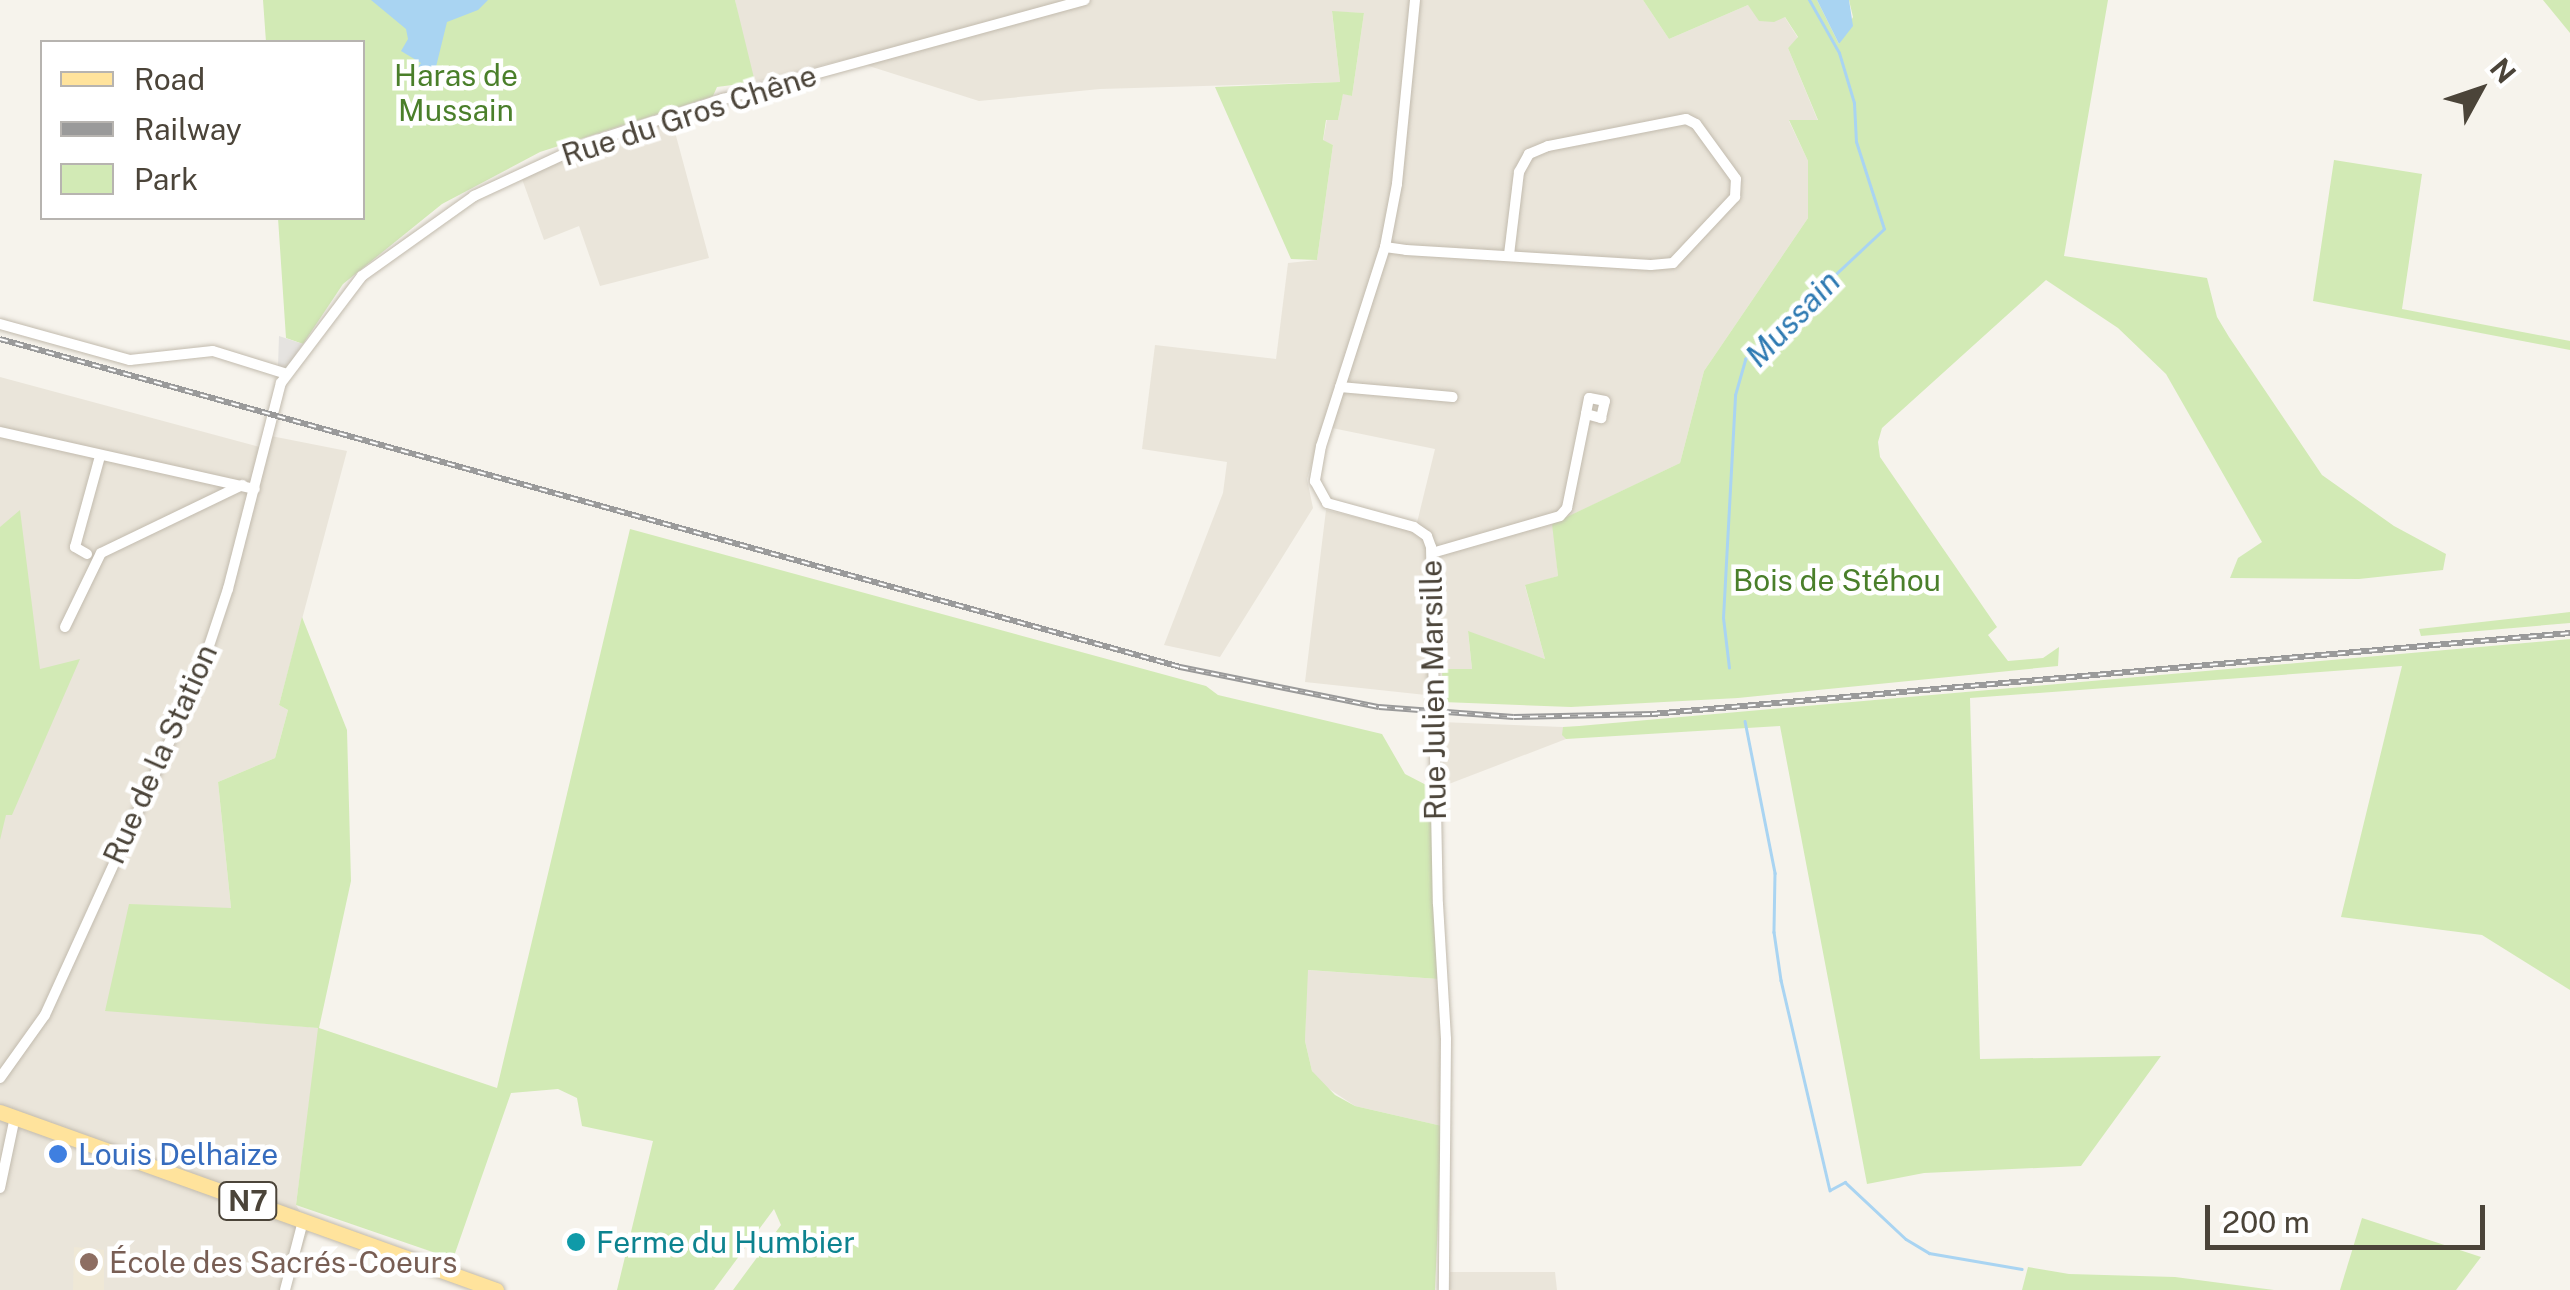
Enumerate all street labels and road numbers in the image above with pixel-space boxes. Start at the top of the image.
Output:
street label: Rue du Gros Chêne [557,57,821,173]
street label: Rue Julien Marsille [1413,559,1453,821]
street label: Rue de la Station [95,638,225,870]
road number: N7 [218,1178,278,1224]

